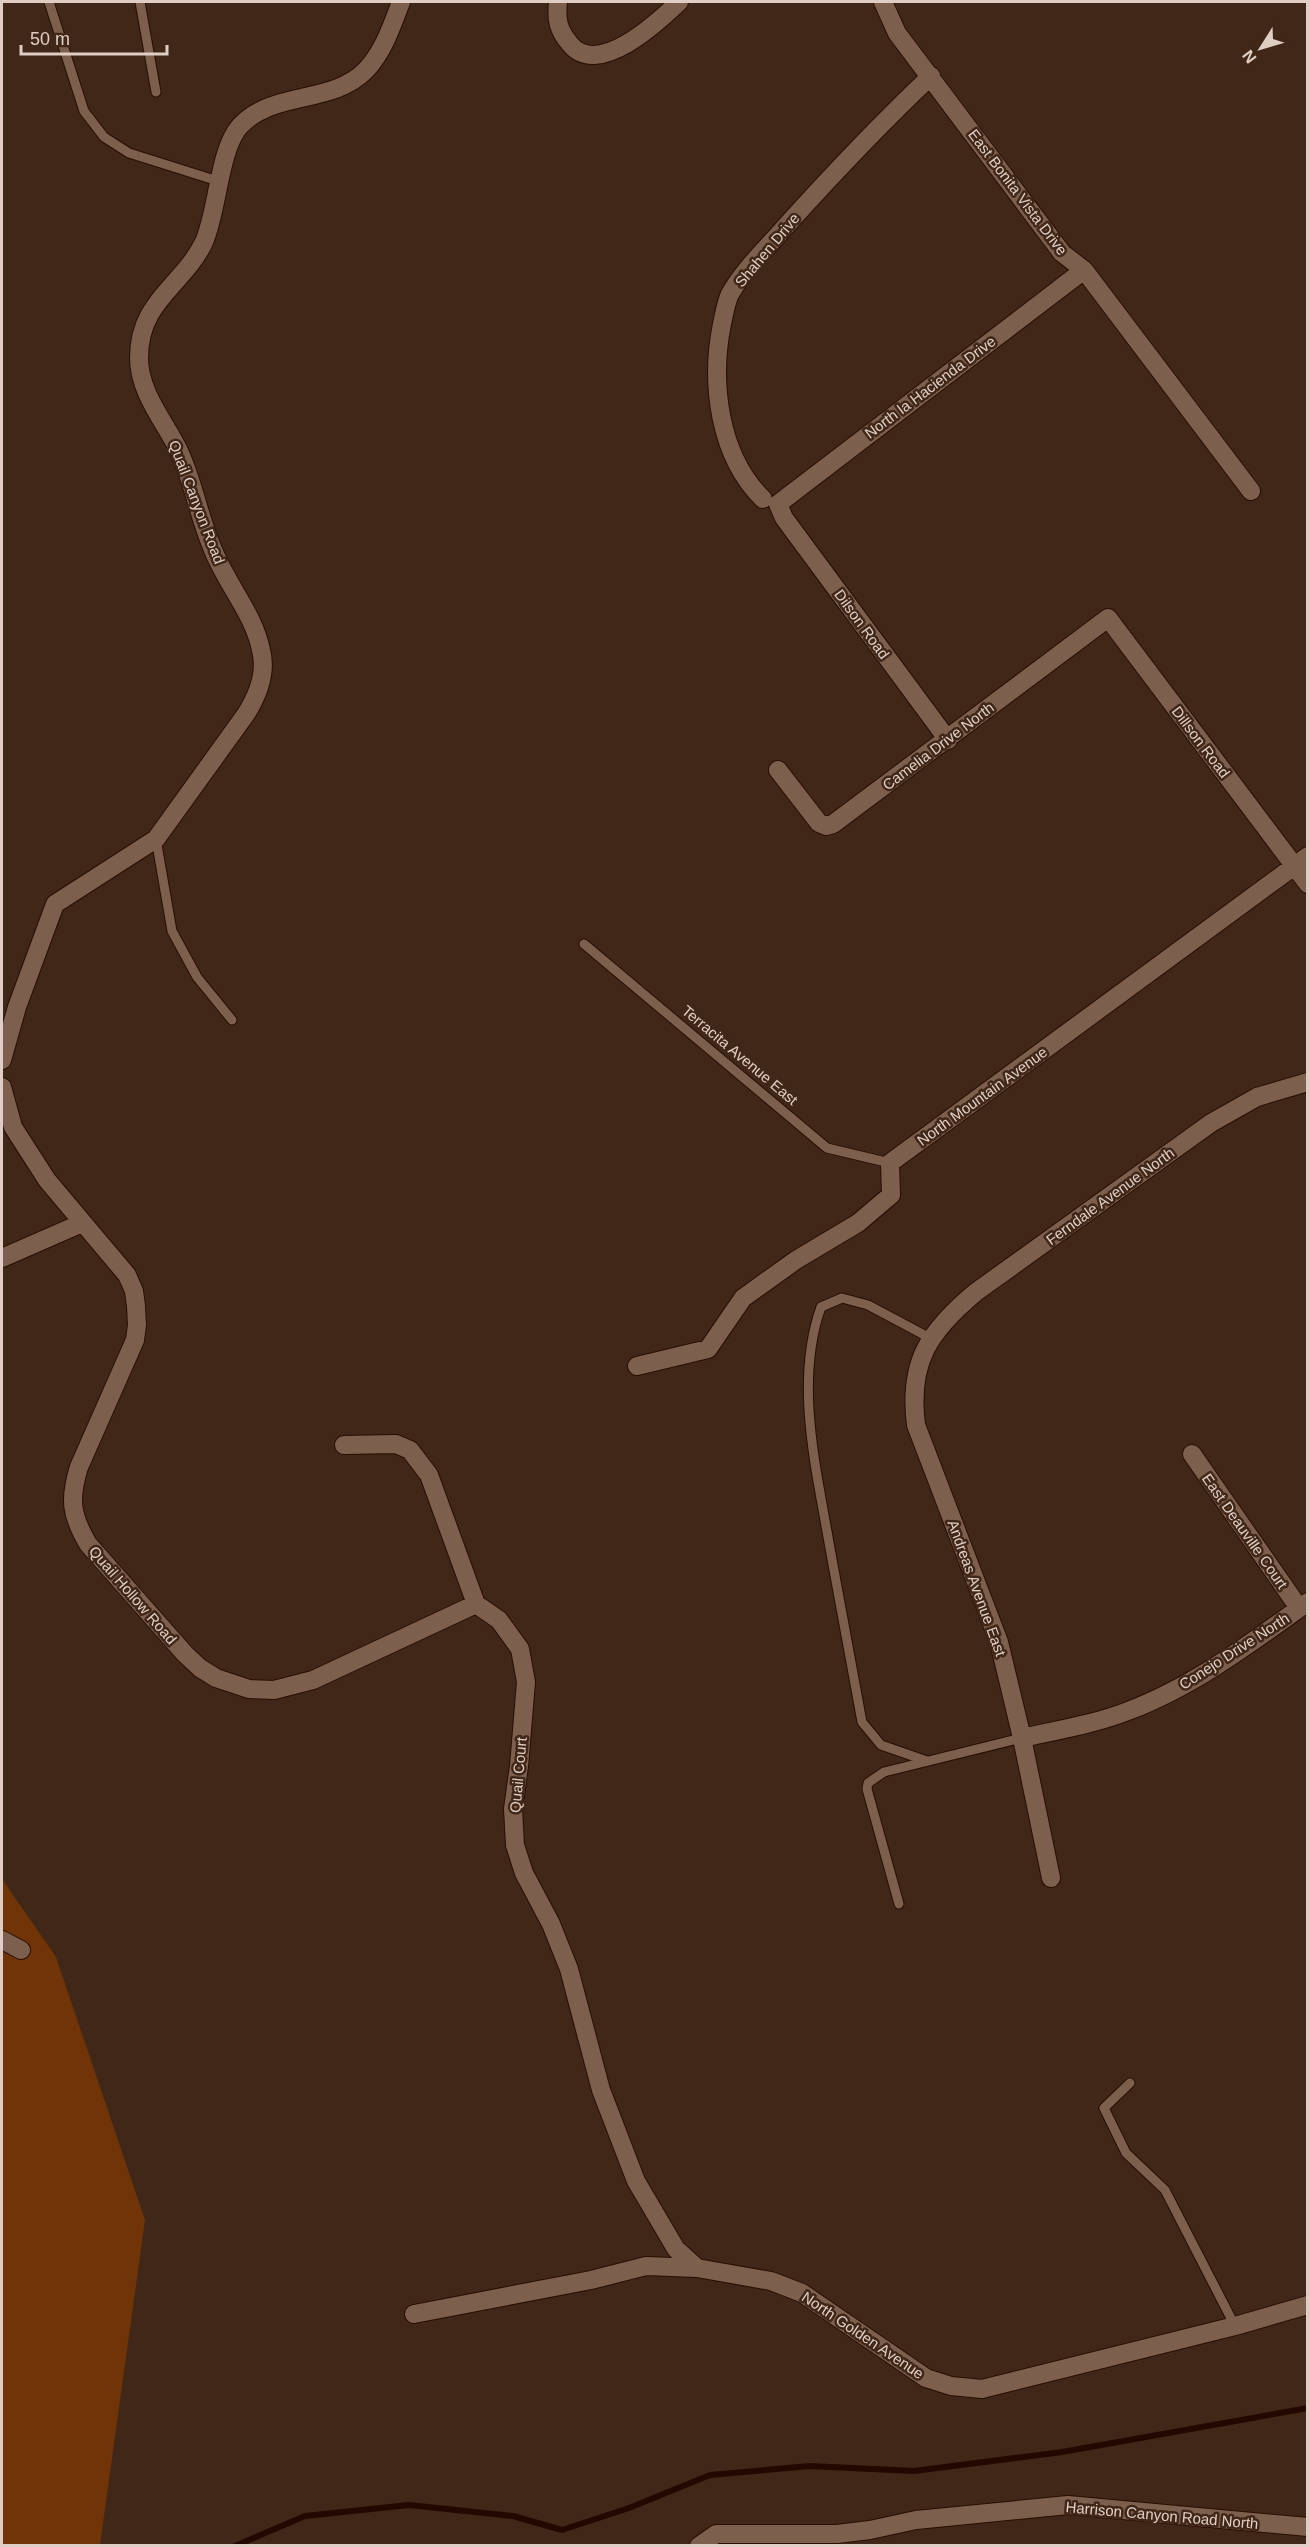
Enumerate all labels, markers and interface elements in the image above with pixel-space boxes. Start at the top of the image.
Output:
scale bar [21,18,166,56]
north arrow [1231,18,1291,78]
text: 50 m [30,29,70,49]
text: N [1239,47,1260,66]
street label: East Bonita Vista Drive [965,126,1071,258]
street label: Shahen Drive [731,210,803,290]
street label: North la Hacienda Drive [861,332,999,442]
street label: Quail Canyon Road [166,438,228,566]
street label: Dilson Road [831,586,893,662]
street label: Camelia Drive North [879,699,997,793]
street label: Dillson Road [1169,703,1233,781]
street label: Terracita Avenue East [679,1002,802,1109]
street label: North Mountain Avenue [914,1043,1050,1149]
street label: Ferndale Avenue North [1043,1144,1177,1248]
street label: East Deauville Court [1199,1470,1292,1593]
street label: Andreas Avenue East [944,1517,1010,1659]
street label: Quail Hollow Road [86,1543,180,1647]
street label: Conejo Drive North [1176,1609,1292,1693]
street label: Quail Court [506,1736,530,1814]
street label: North Golden Avenue [799,2288,927,2382]
street label: Harrison Canyon Road North [1065,2498,1259,2532]

